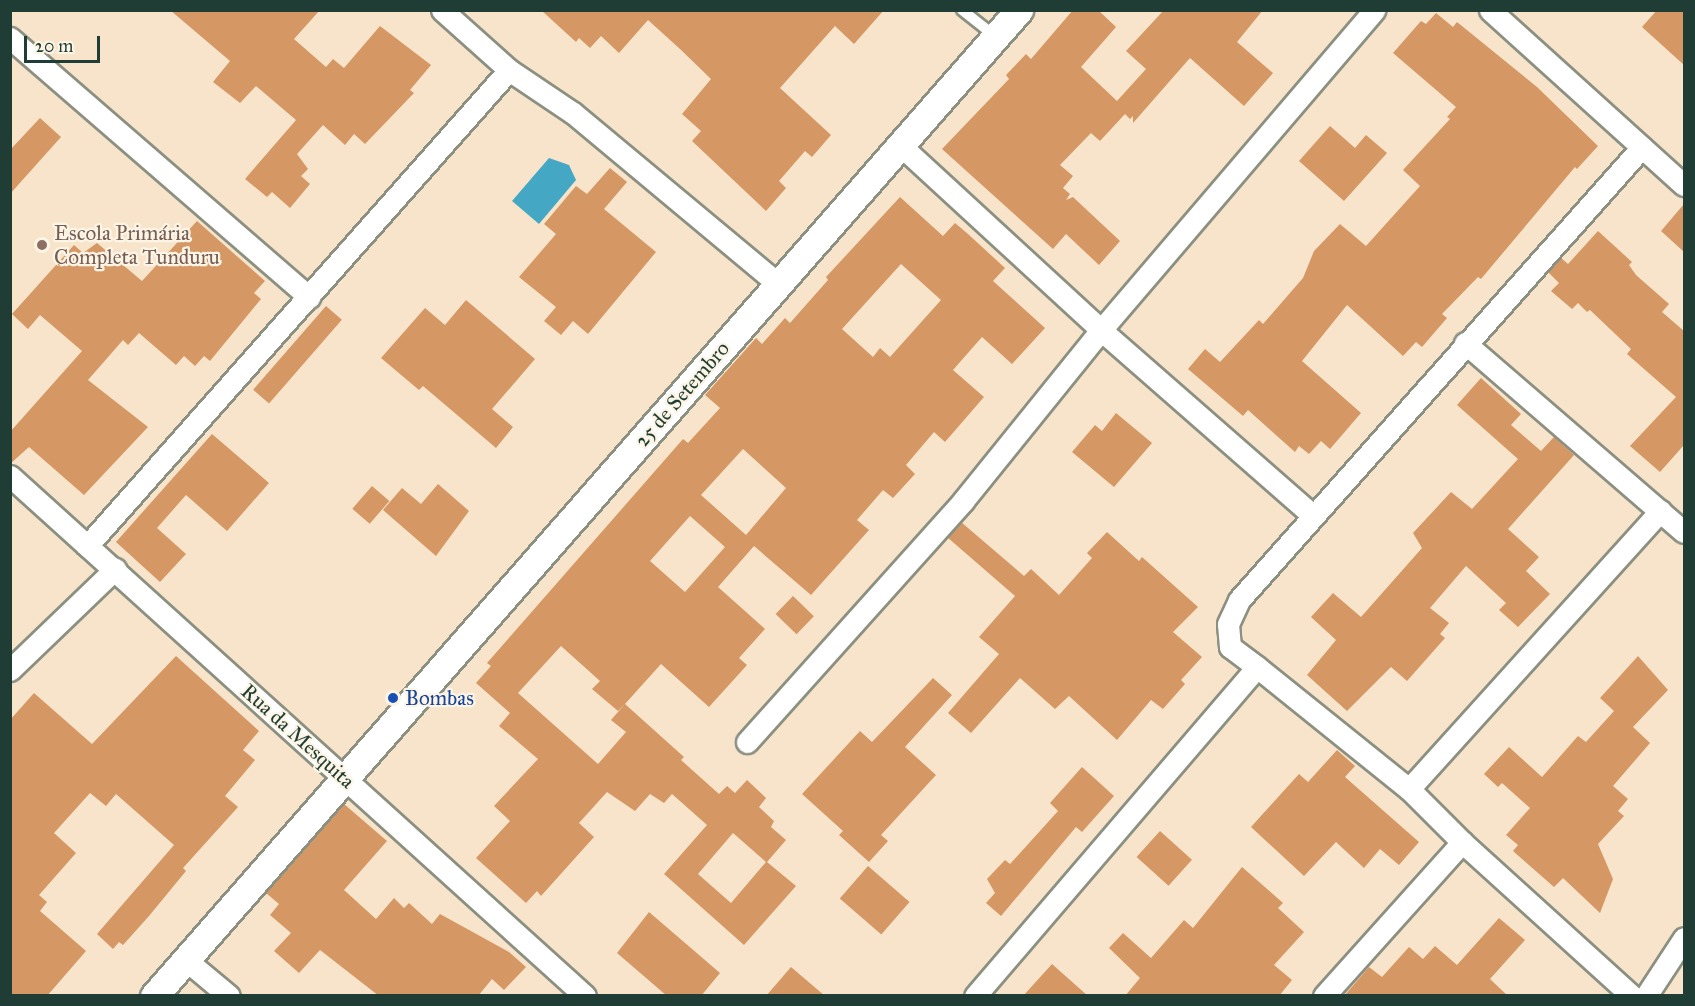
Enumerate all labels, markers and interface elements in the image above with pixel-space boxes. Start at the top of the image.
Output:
scale bar [27,24,104,62]
text: 20 m [35,35,73,57]
place label: Escola Primária Completa Tunduru [54,220,220,270]
marker: Escola Primária Completa Tunduru [35,238,49,252]
street label: 25 de Setembro [629,336,735,452]
street label: Rua da Mesquita [236,678,360,794]
place label: Bombas [405,685,474,711]
marker: Bombas [386,691,400,705]

